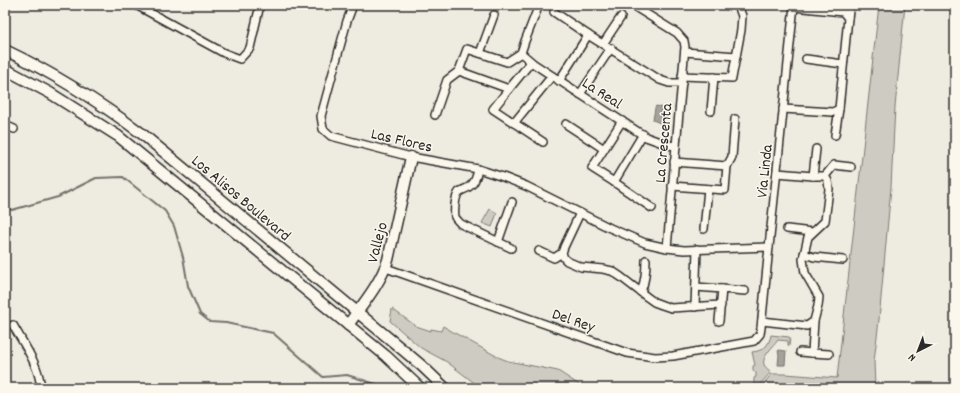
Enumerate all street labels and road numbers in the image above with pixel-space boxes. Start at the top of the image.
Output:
street label: La Real [577,73,626,116]
street label: La Crescenta [650,102,679,184]
street label: Las Flores [369,123,435,160]
street label: Via Linda [751,143,780,199]
street label: Los Alisos Boulevard [186,150,295,248]
street label: Vallejo [362,220,395,266]
street label: Del Rey [549,303,598,340]

